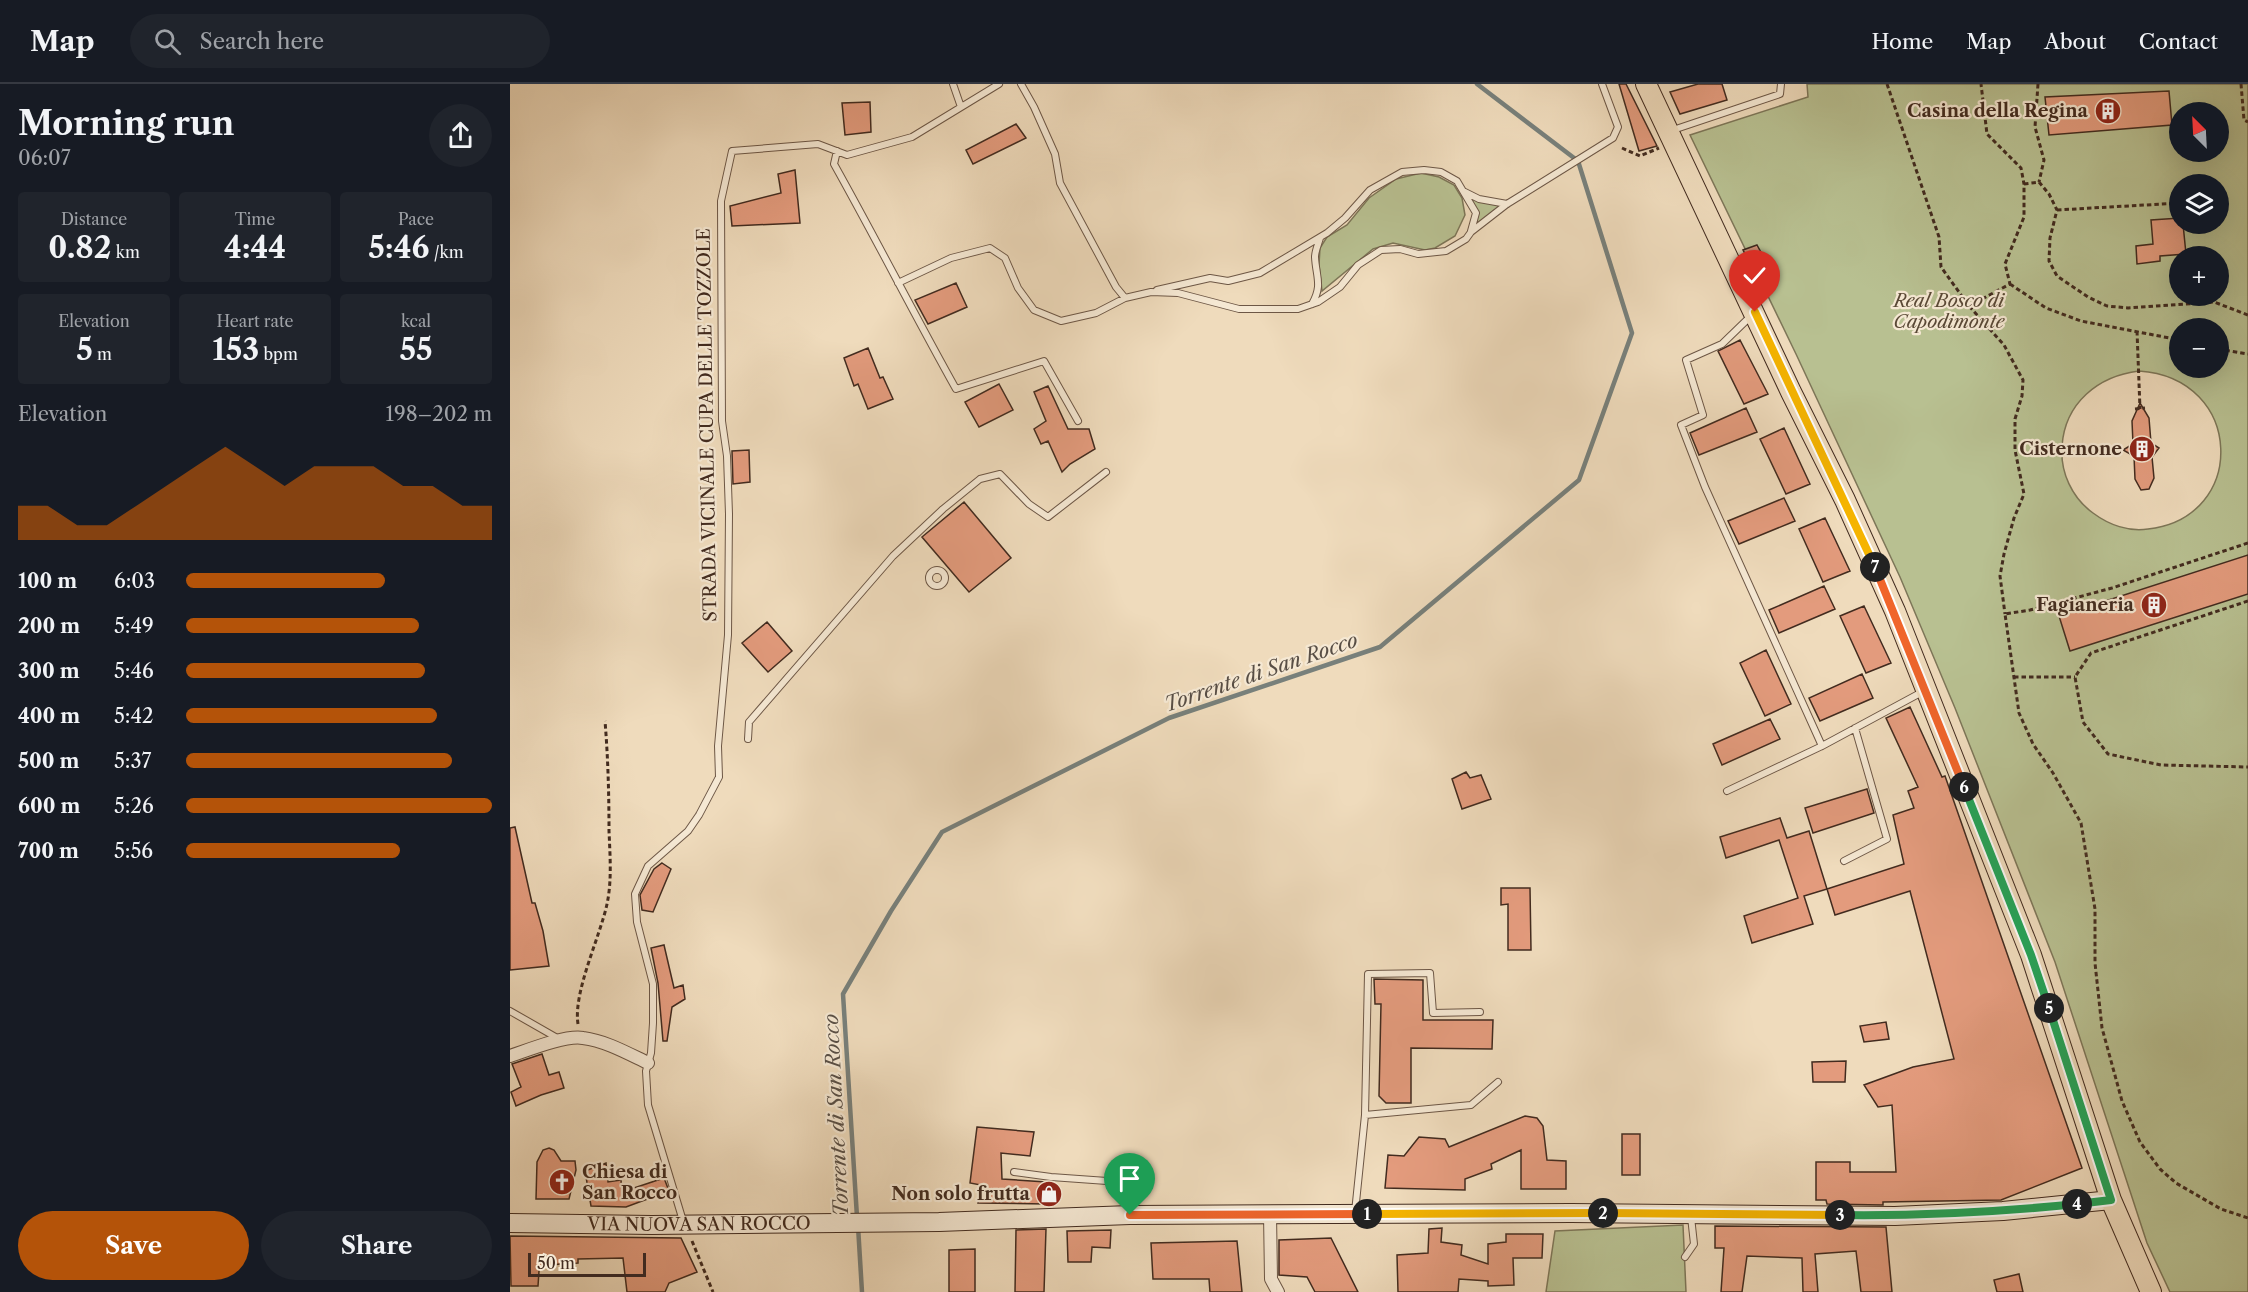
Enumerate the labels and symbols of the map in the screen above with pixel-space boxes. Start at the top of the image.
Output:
building icon: Casina della Regina [2093,96,2123,126]
place label: Casina della Regina [1907,100,2089,122]
north arrow [2169,102,2229,162]
street label: STRADA VICINALE CUPA DELLE TOZZOLE [693,228,721,622]
pin [1729,250,1780,312]
park label: Real Bosco di Capodimonte [1892,290,2006,333]
building icon: Cisternone [2127,434,2157,464]
place label: Cisternone [2019,438,2122,460]
pin: 7 [1860,552,1890,582]
building icon: Fagianeria [2139,590,2169,620]
place label: Fagianeria [2036,594,2135,616]
water label: Torrente di San Rocco [1161,628,1361,716]
pin: 6 [1949,772,1979,802]
pin: 5 [2034,993,2064,1023]
water label: Torrente di San Rocco [819,1013,853,1217]
pin [1104,1153,1155,1215]
place label: Chiesa di San Rocco [582,1161,677,1204]
church icon: Chiesa di San Rocco [547,1167,577,1197]
shop icon: Non solo frutta [1034,1179,1064,1209]
place label: Non solo frutta [891,1183,1031,1205]
pin: 4 [2062,1189,2092,1219]
pin: 2 [1588,1198,1618,1228]
pin: 1 [1352,1199,1382,1229]
pin: 3 [1825,1200,1855,1230]
street label: VIA NUOVA SAN ROCCO [586,1212,811,1236]
scale bar [528,1250,646,1278]

